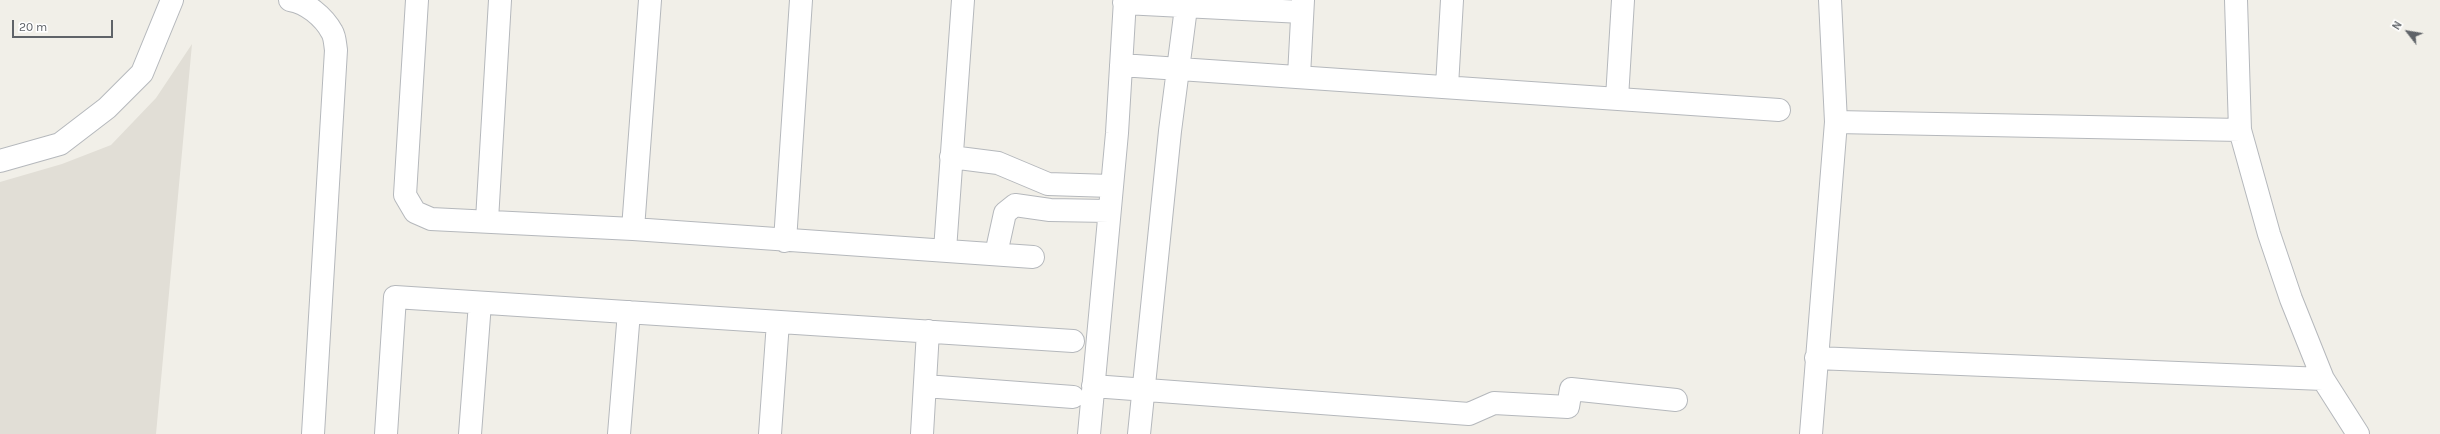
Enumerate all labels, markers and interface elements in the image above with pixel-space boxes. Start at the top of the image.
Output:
scale bar [14,12,115,38]
north arrow [2388,12,2428,52]
text: N [2390,19,2405,32]
text: 20 m [19,20,47,34]

